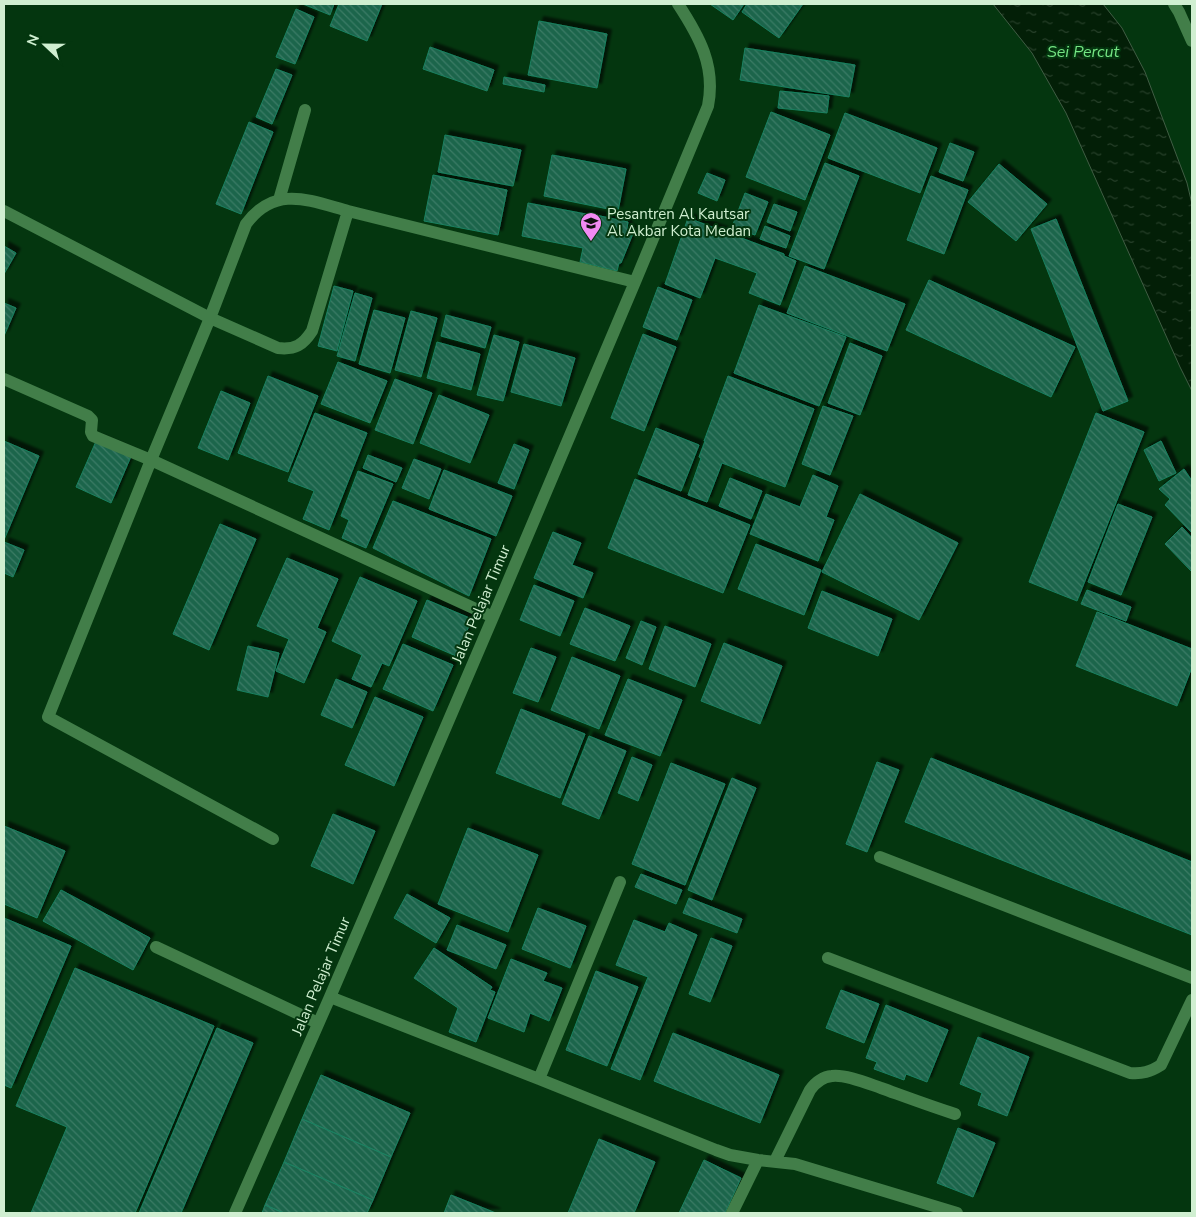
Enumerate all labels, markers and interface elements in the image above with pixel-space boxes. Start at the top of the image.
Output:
north arrow [20,20,70,70]
text: N [23,32,44,49]
water label: Sei Percut [1047,41,1119,63]
place label: Pesantren Al Kautsar Al Akbar Kota Medan [607,204,751,241]
school or university icon: Pesantren Al Kautsar Al Akbar Kota Medan [579,211,603,242]
street label: Jalan Pelajar Timur [447,541,515,667]
street label: Jalan Pelajar Timur [287,913,355,1039]

